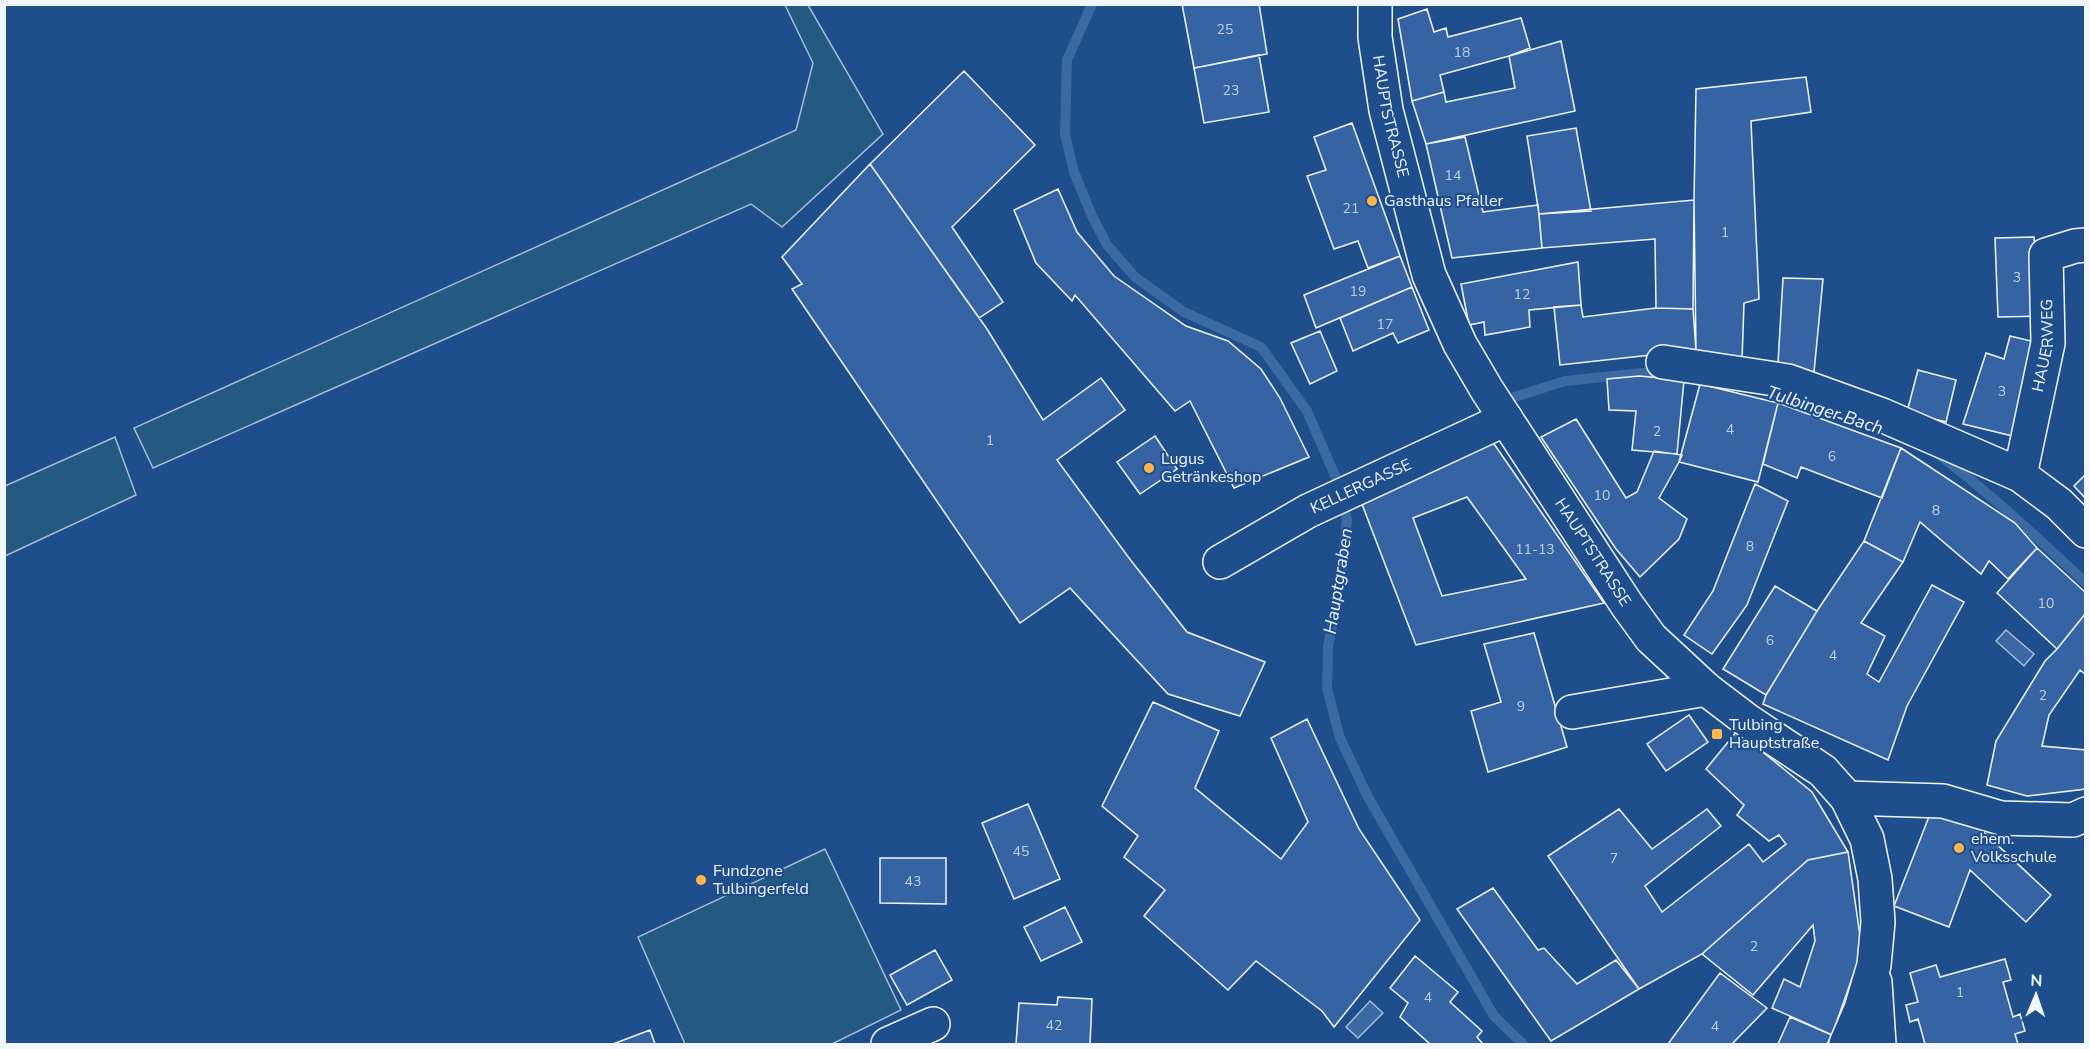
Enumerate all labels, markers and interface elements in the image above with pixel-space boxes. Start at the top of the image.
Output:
house number: 25 [1217,20,1233,39]
house number: 18 [1454,43,1470,62]
street label: HAUPTSTRASSE [1367,54,1414,180]
house number: 23 [1223,81,1239,100]
house number: 14 [1445,166,1461,185]
place label: Gasthaus Pfaller [1384,190,1503,212]
marker: Gasthaus Pfaller [1365,194,1379,208]
house number: 21 [1343,199,1359,218]
house number: 1 [1721,223,1729,242]
house number: 3 [2013,268,2021,287]
house number: 19 [1350,282,1366,301]
house number: 12 [1514,285,1530,304]
street label: HAUERWEG [2027,299,2059,394]
house number: 17 [1377,315,1393,334]
water label: Tulbinger Bach [1764,380,1886,440]
house number: 3 [1998,382,2006,401]
house number: 4 [1726,420,1734,439]
house number: 2 [1653,422,1661,441]
house number: 1 [986,431,994,450]
house number: 6 [1828,447,1836,466]
place label: Lugus Getränkeshop [1161,448,1261,488]
street label: KELLERGASSE [1307,454,1415,519]
marker: Lugus Getränkeshop [1142,461,1156,475]
house number: 10 [1594,486,1610,505]
street label: HAUPTSTRASSE [1549,494,1636,611]
house number: 8 [1932,501,1940,520]
water label: Hauptgraben [1318,526,1358,636]
house number: 8 [1746,537,1754,556]
house number: 11-13 [1515,540,1555,559]
house number: 10 [2038,594,2054,613]
house number: 6 [1766,631,1774,650]
house number: 4 [1829,646,1837,665]
house number: 2 [2039,686,2047,705]
house number: 9 [1517,697,1525,716]
place label: Tulbing Hauptstraße [1729,714,1819,754]
marker: Tulbing Hauptstraße [1710,727,1724,741]
place label: ehem. Volksschule [1970,828,2057,868]
marker: ehem. Volksschule [1952,841,1966,855]
house number: 45 [1013,842,1029,861]
house number: 7 [1610,849,1618,868]
place label: Fundzone Tulbingerfeld [713,860,809,900]
house number: 43 [905,872,921,891]
marker: Fundzone Tulbingerfeld [694,873,708,887]
house number: 2 [1750,937,1758,956]
north arrow [2006,965,2066,1025]
text: N [2030,970,2043,992]
house number: 1 [1956,983,1964,1002]
house number: 4 [1424,988,1432,1007]
house number: 42 [1046,1016,1062,1035]
house number: 4 [1711,1017,1719,1036]

